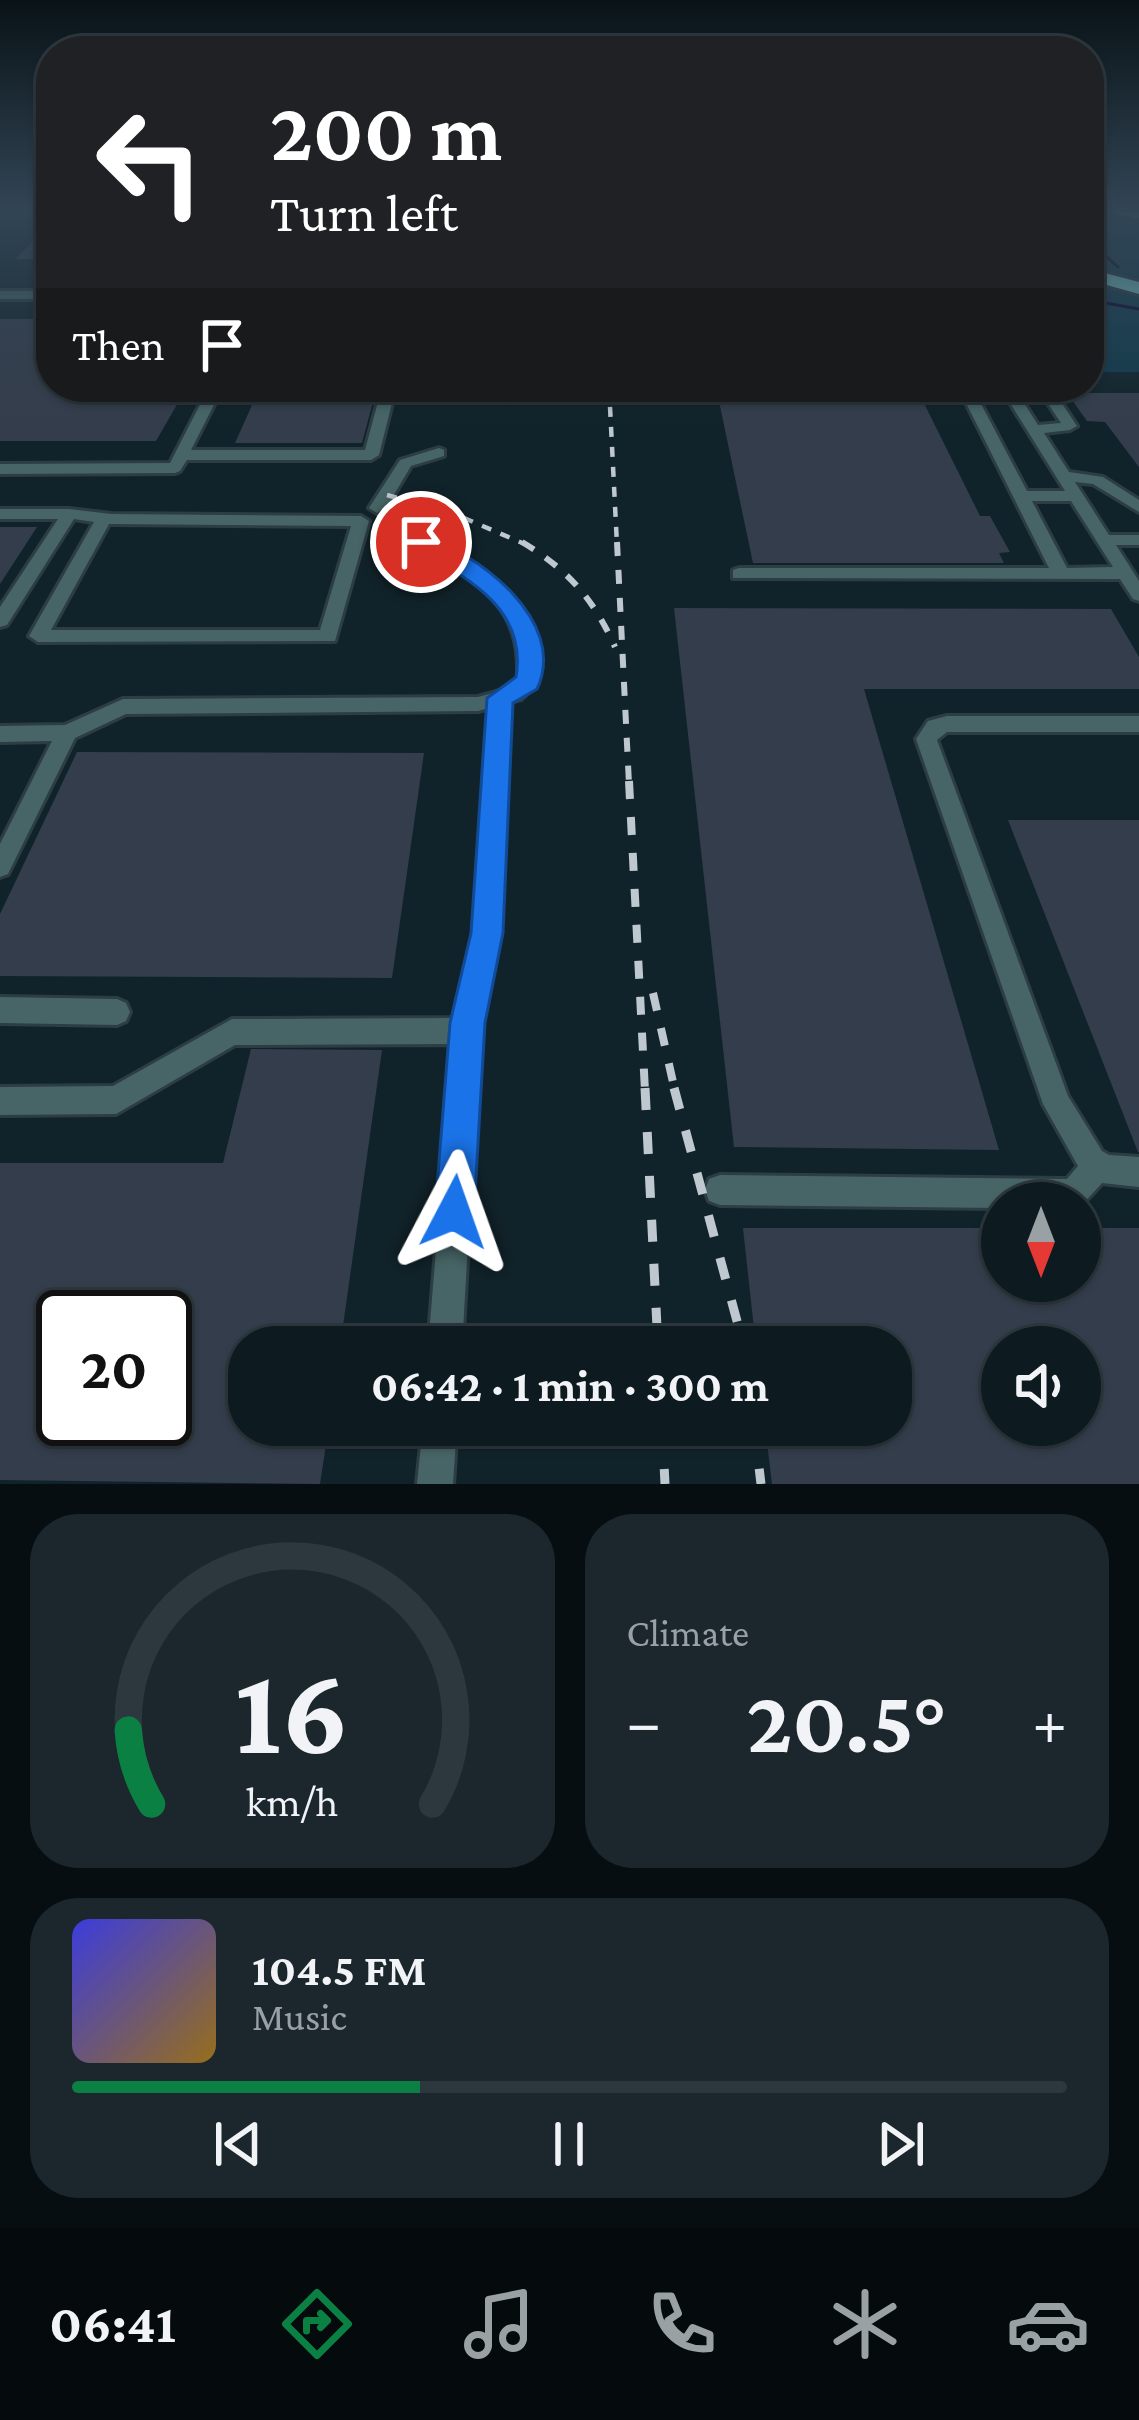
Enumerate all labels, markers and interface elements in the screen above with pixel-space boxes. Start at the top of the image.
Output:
icon: left [72,84,228,240]
text: 200 m [270,85,502,178]
text: Turn left [270,183,458,243]
icon: arrive [189,312,255,378]
text: Then [72,320,165,370]
pin [370,491,472,593]
icon: arrive [388,509,454,575]
position arrow [391,1149,517,1275]
north arrow [981,1182,1101,1302]
map controls [981,1182,1101,1446]
speed limit sign: 20 [36,1290,192,1446]
button: sound [981,1326,1101,1446]
text: 06:42 · 1 min · 300 m [371,1361,769,1411]
text: Climate [627,1611,749,1654]
text: 16 [235,1641,350,1780]
text: 20.5° [746,1671,947,1771]
text: − [627,1685,661,1758]
text: + [1032,1685,1067,1758]
text: km/h [246,1778,338,1825]
text: 104.5 FM [252,1945,426,1995]
text: Music [252,1995,347,2038]
icon: previous [205,2111,271,2177]
icon: pause [536,2111,602,2177]
icon: next [868,2111,934,2177]
icon: directions [275,2282,359,2366]
icon: music [457,2282,541,2366]
icon: phone [640,2282,724,2366]
icon: climate [823,2282,907,2366]
icon: car [1006,2282,1090,2366]
text: 06:41 [49,2294,176,2354]

